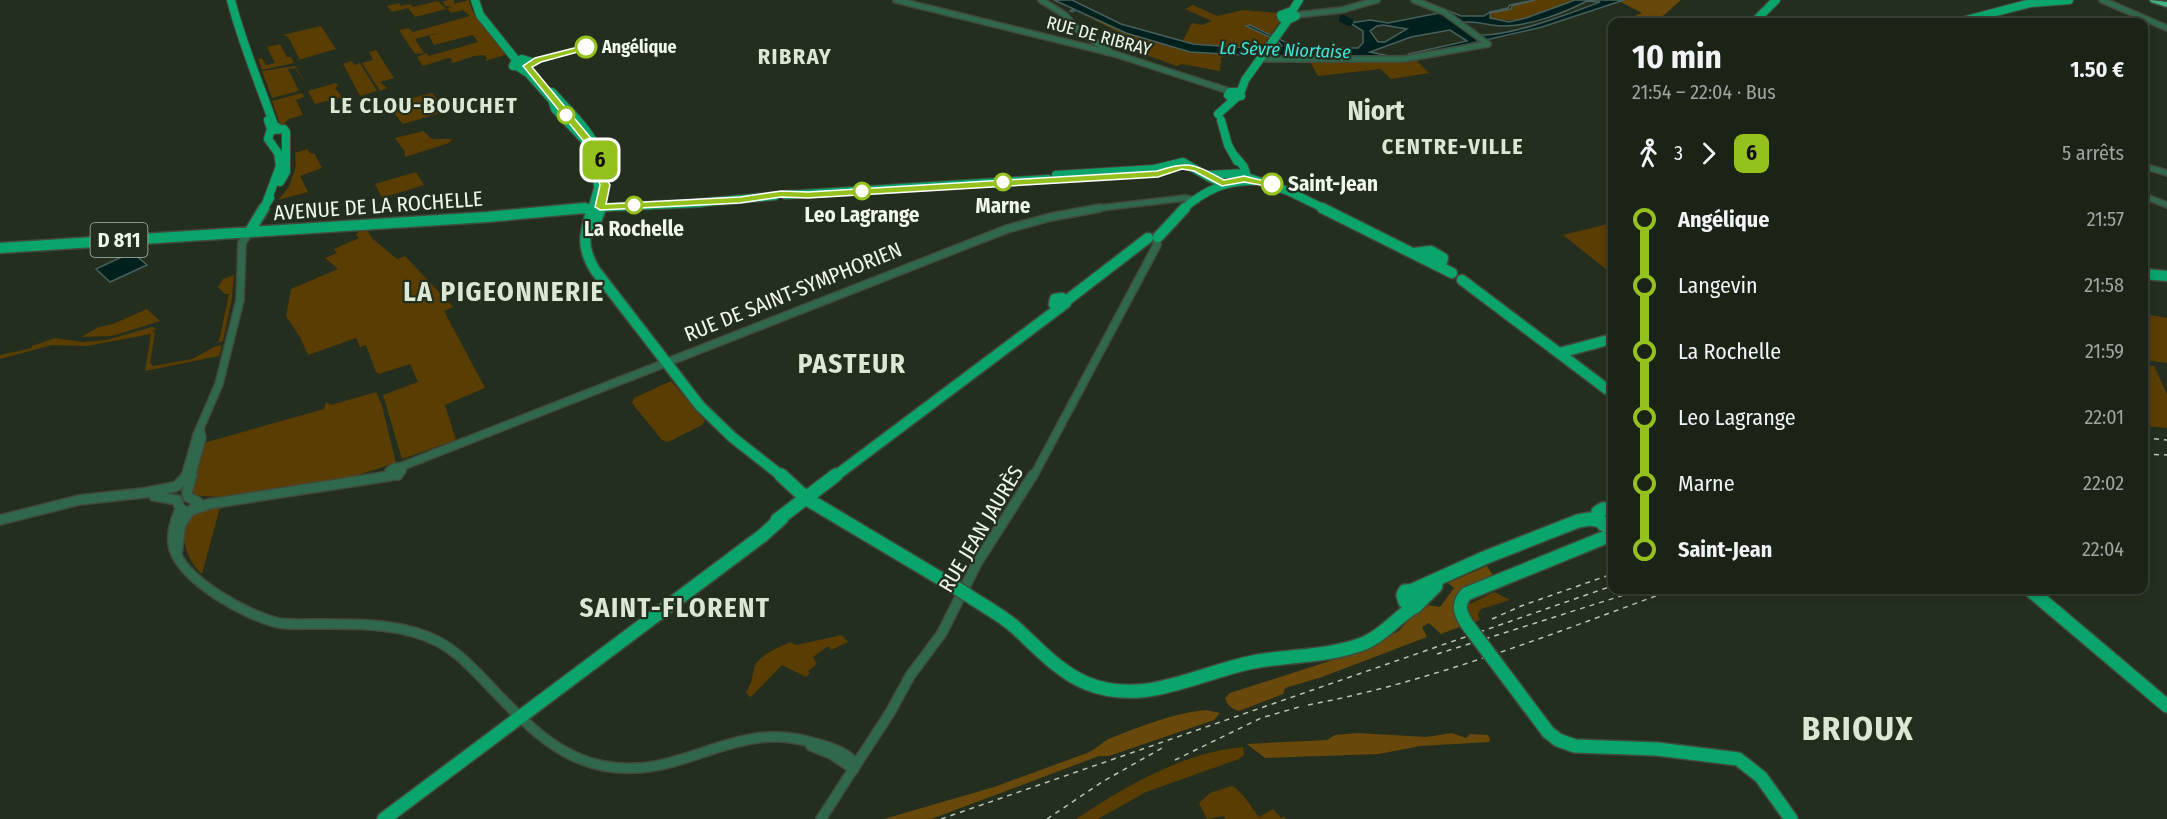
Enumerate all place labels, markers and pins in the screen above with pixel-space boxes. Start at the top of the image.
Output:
marker: Angélique [575,36,597,58]
place label: Angélique [601,36,677,58]
unlabelled marker [557,106,575,124]
place label: Saint-Jean [1288,171,1378,197]
marker: Marne [994,173,1012,191]
marker: Saint-Jean [1261,173,1283,195]
marker: Leo Lagrange [853,182,871,200]
place label: Marne [976,193,1031,219]
marker: La Rochelle [625,196,643,214]
place label: Leo Lagrange [804,202,920,228]
place label: La Rochelle [584,216,684,242]

